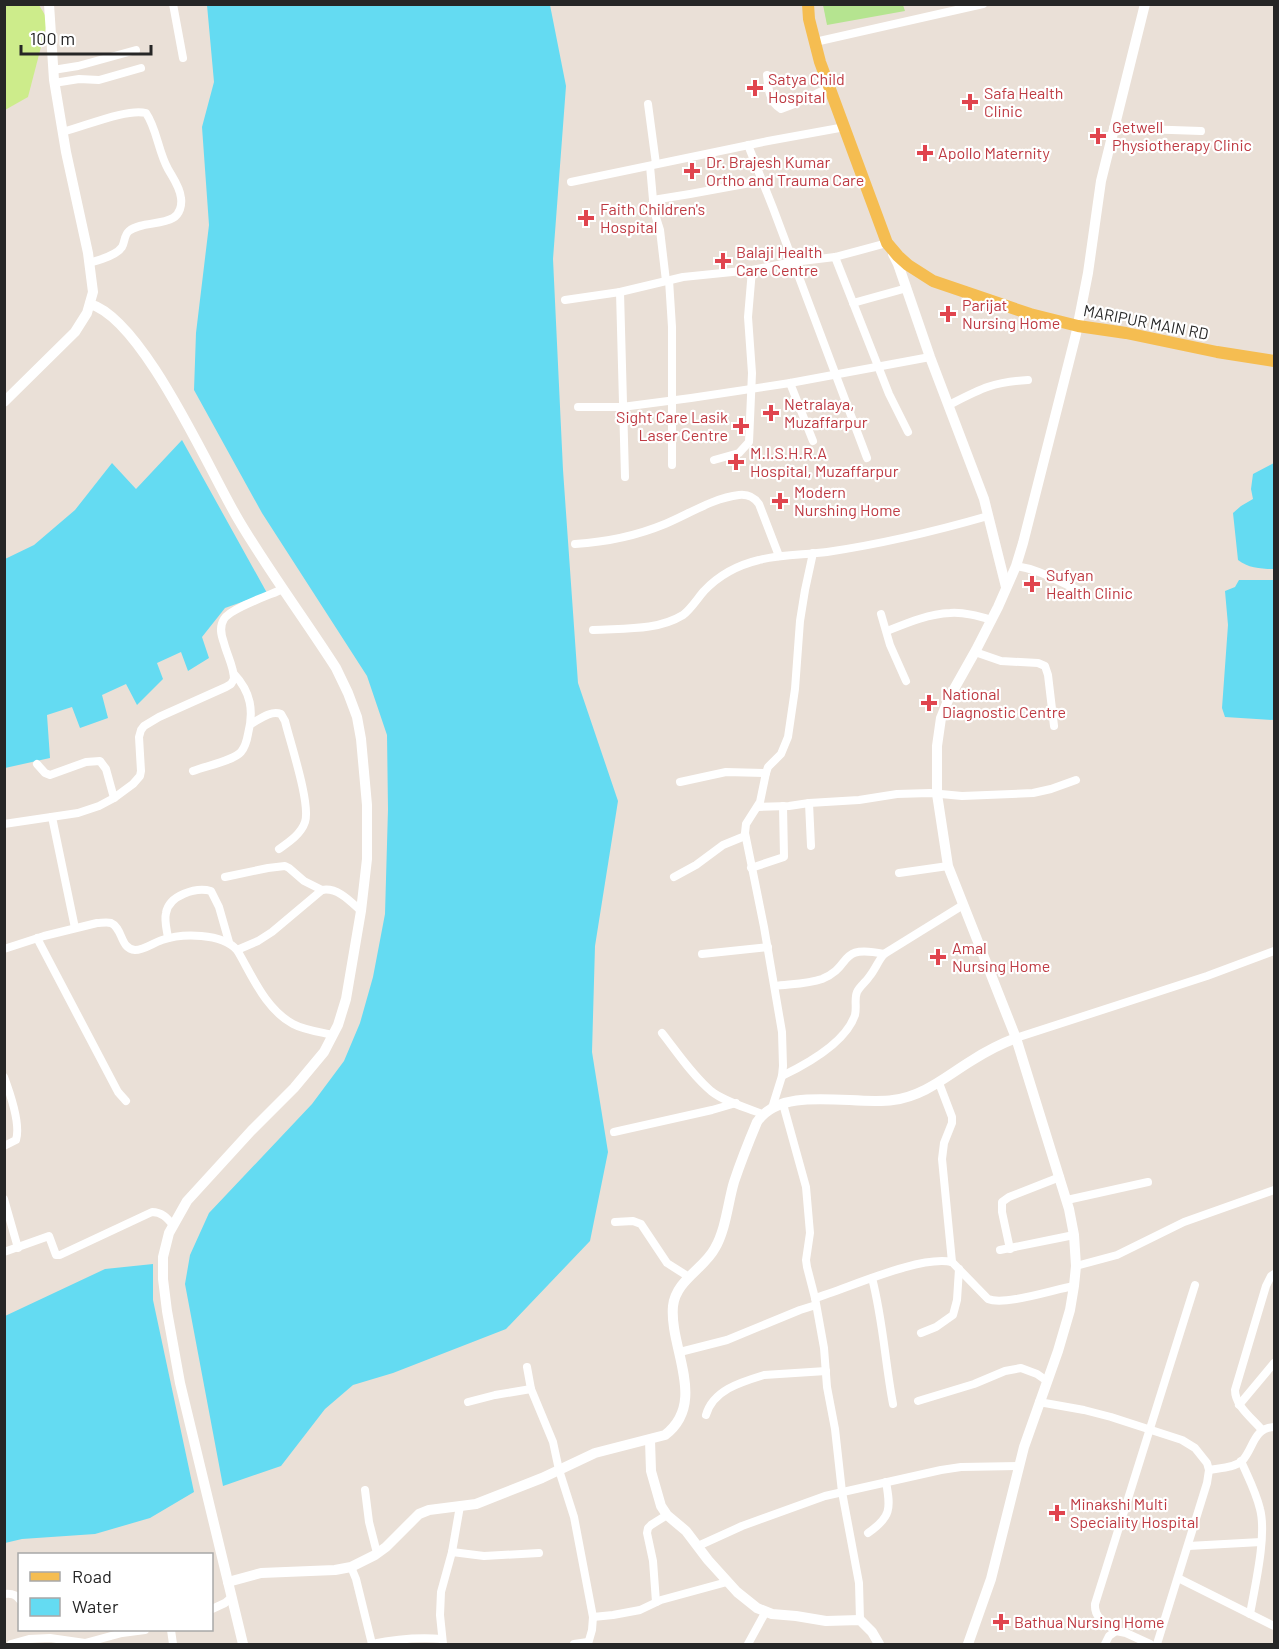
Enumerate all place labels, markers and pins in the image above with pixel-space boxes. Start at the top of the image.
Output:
place label: Satya Child Hospital [768,69,845,106]
marker: Satya Child Hospital [746,79,764,97]
place label: Safa Health Clinic [984,83,1063,120]
marker: Safa Health Clinic [961,93,979,111]
place label: Getwell Physiotherapy Clinic [1112,117,1252,154]
marker: Getwell Physiotherapy Clinic [1089,127,1107,145]
place label: Apollo Maternity [938,143,1050,162]
marker: Apollo Maternity [916,144,934,162]
place label: Dr. Brajesh Kumar Ortho and Trauma Care [706,152,864,189]
marker: Dr. Brajesh Kumar Ortho and Trauma Care [683,162,701,180]
place label: Faith Children's Hospital [600,199,705,236]
marker: Faith Children's Hospital [577,209,595,227]
place label: Balaji Health Care Centre [736,242,822,279]
marker: Balaji Health Care Centre [714,252,732,270]
place label: Parijat Nursing Home [962,295,1060,332]
marker: Parijat Nursing Home [939,305,957,323]
place label: Netralaya, Muzaffarpur [784,394,868,431]
marker: Netralaya, Muzaffarpur [762,404,780,422]
place label: Sight Care Lasik Laser Centre [616,407,728,444]
marker: Sight Care Lasik Laser Centre [732,417,750,435]
place label: M.I.S.H.R.A Hospital, Muzaffarpur [750,443,899,480]
marker: M.I.S.H.R.A Hospital, Muzaffarpur [727,453,745,471]
place label: Modern Nurshing Home [794,482,901,519]
marker: Modern Nurshing Home [771,492,789,510]
place label: Sufyan Health Clinic [1046,565,1133,602]
marker: Sufyan Health Clinic [1023,575,1041,593]
place label: National Diagnostic Centre [942,684,1066,721]
marker: National Diagnostic Centre [920,694,938,712]
place label: Amal Nursing Home [952,938,1050,975]
marker: Amal Nursing Home [929,948,947,966]
place label: Minakshi Multi Speciality Hospital [1070,1494,1199,1531]
marker: Minakshi Multi Speciality Hospital [1048,1504,1066,1522]
place label: Bathua Nursing Home [1014,1612,1165,1631]
marker: Bathua Nursing Home [992,1613,1010,1631]

